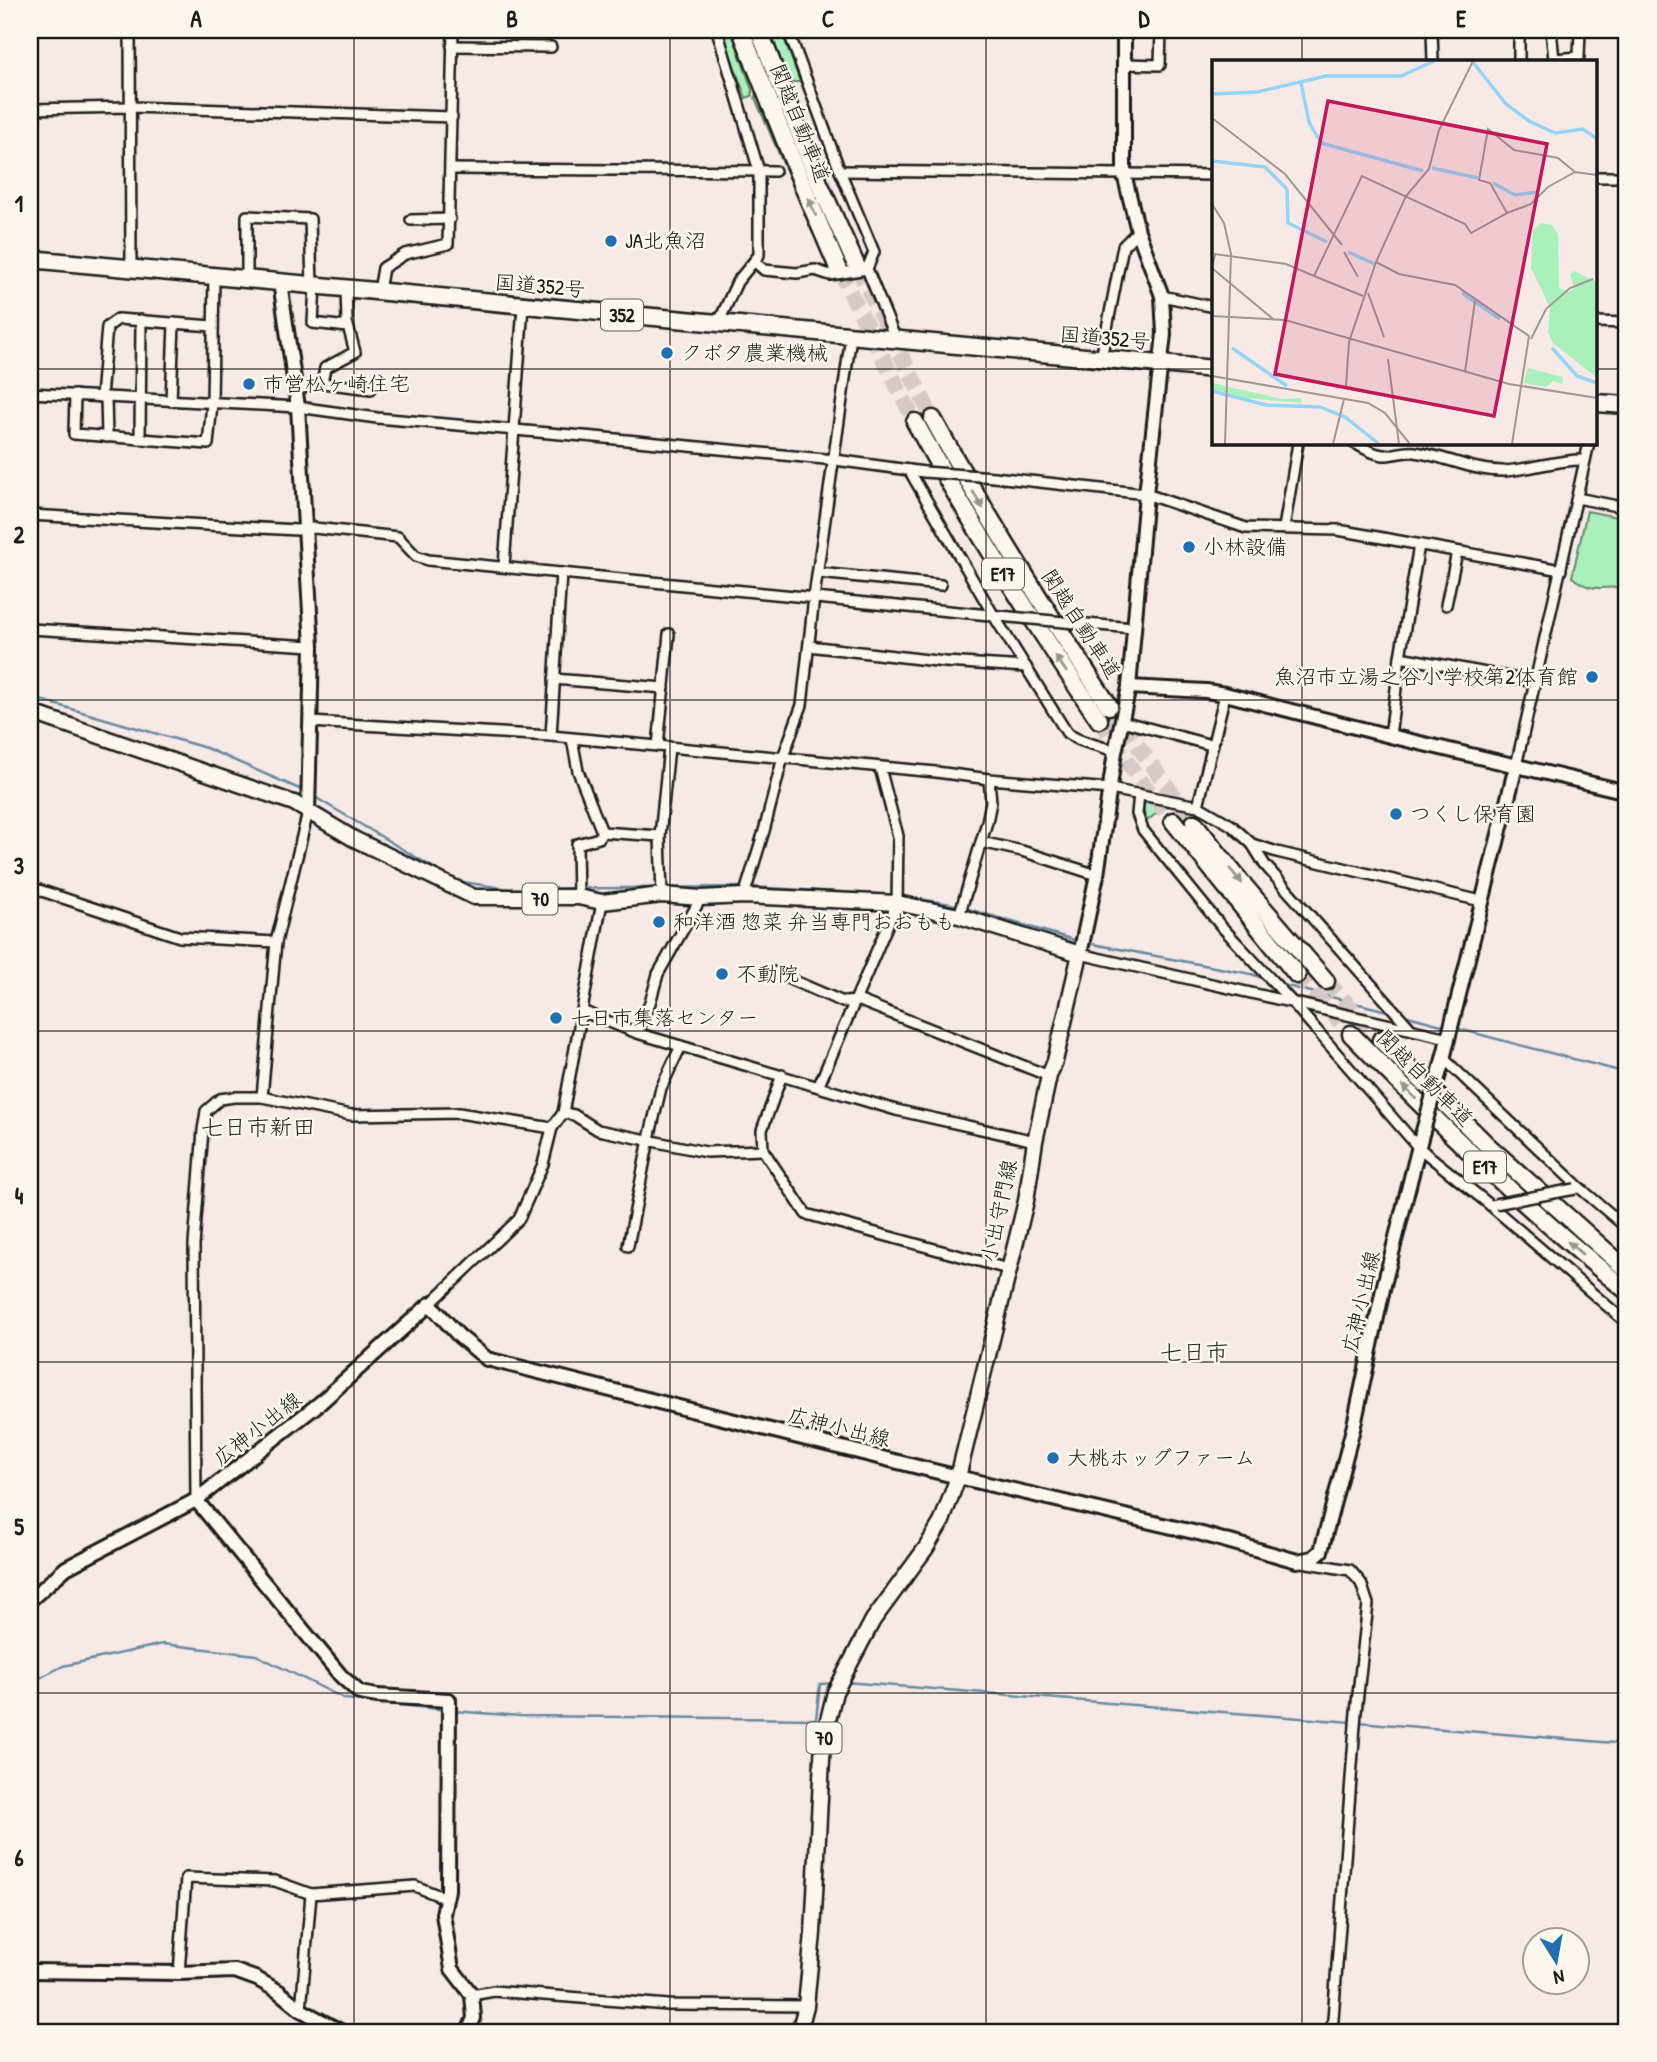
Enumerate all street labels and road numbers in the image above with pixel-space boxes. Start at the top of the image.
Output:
street label: 関越自動車道 [763,59,838,187]
street label: 国道352号 [493,267,587,304]
road number: 352 [601,300,643,330]
street label: 国道352号 [1058,319,1152,356]
road number: E17 [982,558,1024,590]
street label: 関越自動車道 [1035,563,1128,684]
road number: 70 [522,884,558,914]
street label: 関越自動車道 [1371,1023,1480,1132]
road number: E17 [1464,1152,1506,1182]
street label: 小出守門線 [973,1157,1024,1265]
street label: 広神小出線 [1335,1247,1386,1356]
street label: 広神小出線 [206,1385,307,1472]
street label: 広神小出線 [785,1400,894,1453]
road number: 70 [806,1722,842,1754]

